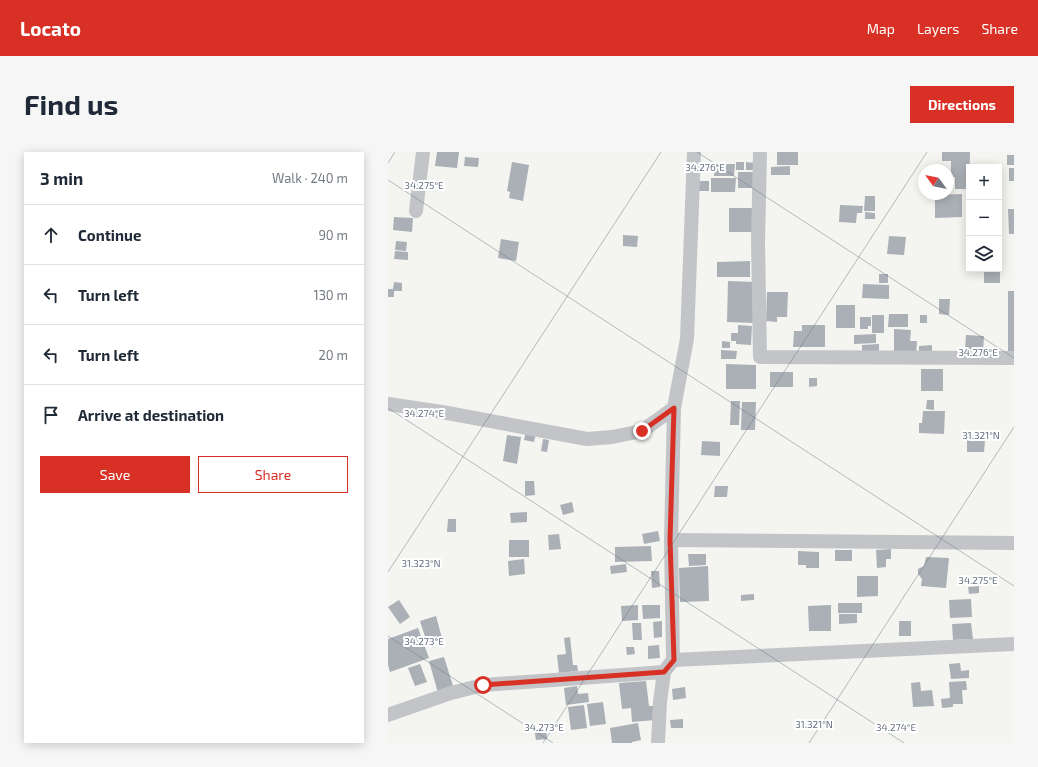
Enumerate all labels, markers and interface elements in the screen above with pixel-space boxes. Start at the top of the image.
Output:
text: Locato [20,17,81,40]
text: Map [867,20,895,37]
text: Layers [917,20,959,37]
text: Share [981,20,1018,37]
button: Directions [910,86,1014,123]
text: Find us [24,87,118,121]
text: 34.276°E [685,161,725,173]
north arrow [918,164,954,200]
map controls [966,164,1002,272]
button: + [966,164,1002,200]
text: 3 min [40,168,83,188]
text: Walk · 240 m [272,170,348,186]
text: 34.275°E [404,179,444,191]
button: − [966,200,1002,236]
icon: ahead [40,224,62,246]
text: Continue [78,226,141,244]
text: 90 m [318,227,348,243]
button: layers [966,236,1002,272]
icon: left [40,284,62,306]
text: Turn left [78,286,139,304]
text: 130 m [313,287,348,303]
icon: left [40,344,62,366]
text: Turn left [78,346,139,364]
text: 34.276°E [958,346,998,358]
text: 20 m [319,347,348,363]
icon: arrive [40,404,62,426]
text: Arrive at destination [78,406,224,424]
text: 34.274°E [404,407,444,419]
route end [633,422,651,440]
text: 31.321°N [962,429,1000,441]
button: Save [40,456,190,493]
button: Share [198,456,348,493]
text: 31.323°N [401,557,441,569]
text: 34.275°E [958,574,998,586]
text: 34.273°E [404,635,444,647]
route start [474,676,492,694]
text: 31.321°N [795,718,833,730]
text: 34.273°E [524,721,564,733]
text: 34.274°E [876,721,916,733]

